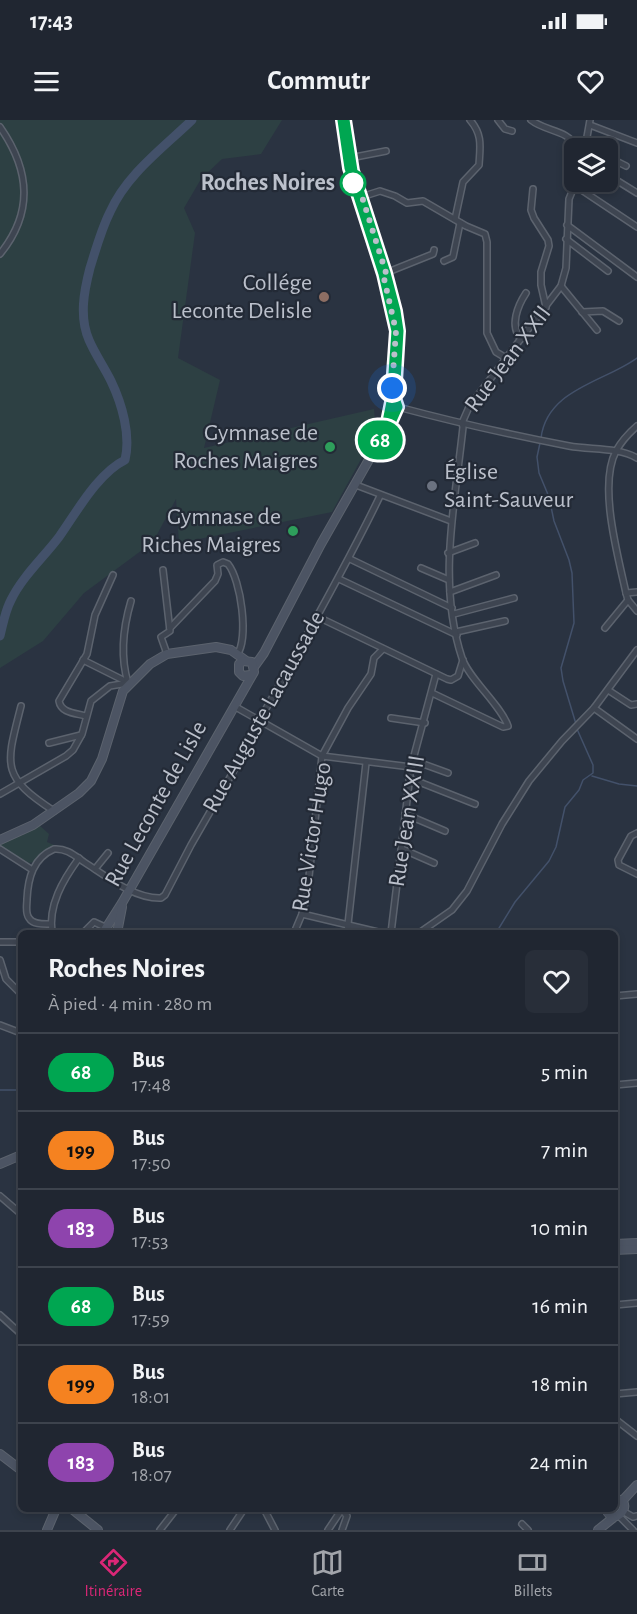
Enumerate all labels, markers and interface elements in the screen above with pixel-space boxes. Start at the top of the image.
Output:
text: 17:43 [30,10,73,32]
icon: menu [30,65,63,98]
icon: heart [574,65,607,98]
text: Commutr [267,67,370,94]
map controls [564,138,618,192]
button: layers [564,138,618,192]
marker: Roches Noires [340,170,366,196]
place label: Roches Noires [200,171,335,195]
place label: Collége Leconte Delisle [172,271,312,323]
marker: Collége Leconte Delisle [317,290,331,304]
street label: Rue Jean XXII [460,301,556,417]
your location [377,373,407,403]
line badge: 68 [353,420,407,460]
place label: Gymnase de Roches Maigres [173,421,318,473]
text: 68 [370,430,390,451]
marker: Gymnase de Roches Maigres [323,440,337,454]
place label: Église Saint-Sauveur [444,458,574,512]
marker: Église Saint-Sauveur [425,479,439,493]
place label: Gymnase de Riches Maigres [141,505,281,557]
marker: Gymnase de Riches Maigres [286,524,300,538]
street label: Rue Auguste Lacaussade [199,607,329,817]
street label: Rue Leconte de Lisle [101,717,211,891]
street label: Rue Jean XXIII [385,753,429,889]
street label: Rue Victor Hugo [288,760,336,914]
button: heart [525,950,588,1013]
text: Roches Noires [48,955,205,983]
text: À pied · 4 min · 280 m [48,994,212,1014]
text: Bus [132,1049,165,1071]
text: 5 min [541,1061,588,1083]
text: 68 [71,1062,91,1083]
text: 17:48 [132,1075,171,1095]
text: Bus [132,1127,165,1149]
text: 7 min [541,1139,588,1161]
text: 199 [67,1140,95,1161]
text: 17:50 [132,1153,171,1173]
text: Bus [132,1205,165,1227]
text: 10 min [531,1217,588,1239]
text: 183 [68,1218,94,1239]
text: 17:53 [132,1231,168,1251]
text: Bus [132,1283,165,1305]
text: 16 min [532,1295,588,1317]
text: 68 [71,1296,91,1317]
text: 17:59 [132,1309,170,1329]
text: Bus [132,1361,165,1383]
text: 18 min [532,1373,588,1395]
text: 199 [67,1374,95,1395]
text: 18:01 [132,1387,170,1407]
text: Bus [132,1439,165,1461]
text: 24 min [530,1451,588,1473]
text: 183 [68,1452,94,1473]
text: 18:07 [132,1465,172,1485]
tab: Itinéraire [85,1546,142,1601]
tab: Carte [311,1546,344,1601]
tab: Billets [514,1546,552,1601]

